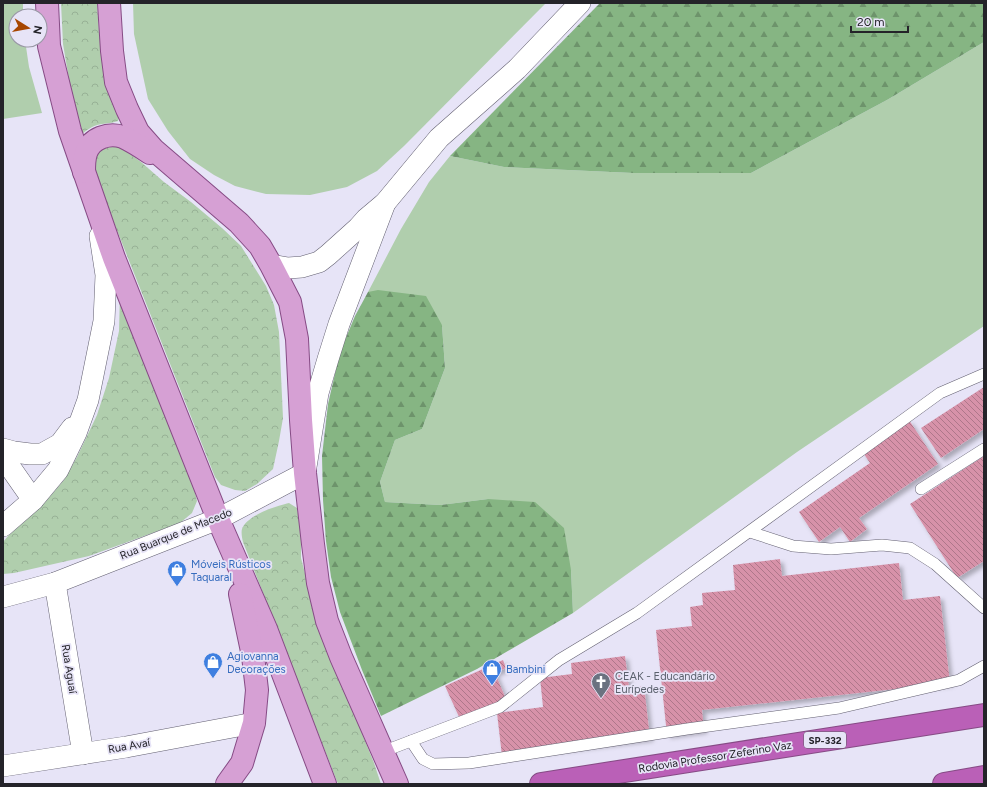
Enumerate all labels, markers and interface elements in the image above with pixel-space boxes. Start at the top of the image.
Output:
north arrow [8,8,48,48]
scale bar [851,8,908,34]
text: 20 m [857,15,885,29]
text: N [30,24,45,35]
street label: Rua Buarque de Macedo [118,506,234,562]
place label: Móveis Rústicos Taquaral [191,558,271,584]
shop icon: Móveis Rústicos Taquaral [166,559,188,587]
street label: Rua Aguaí [59,644,79,695]
place label: Agiovanna Decorações [227,650,286,676]
shop icon: Agiovanna Decorações [202,651,224,679]
shop icon: Bambini [481,658,503,686]
place label: Bambini [506,663,545,676]
place label: CEAK - Educandário Eurípedes [615,670,715,696]
church icon: CEAK - Educandário Eurípedes [590,671,612,699]
road number: SP-332 [804,732,846,748]
street label: Rua Avaí [107,736,151,756]
street label: Rodovia Professor Zeferino Vaz [638,738,792,776]

